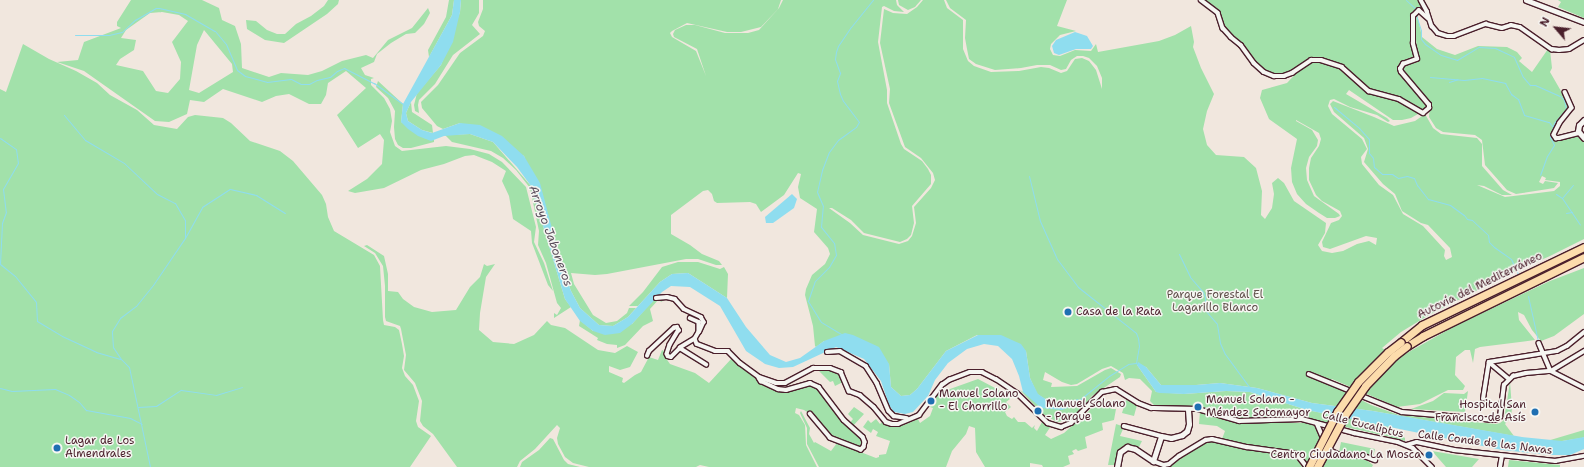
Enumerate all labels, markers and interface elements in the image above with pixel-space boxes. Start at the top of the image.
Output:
north arrow [1536,8,1576,48]
text: N [1536,15,1554,30]
water label: Arroyo Jaboneros [525,184,575,288]
street label: Autovía del Mediterráneo [1415,250,1545,322]
park label: Parque Forestal El Lagarillo Blanco [1167,289,1263,315]
place label: Casa de la Rata [1076,305,1161,319]
marker: Casa de la Rata [1063,307,1073,317]
place label: Manuel Solano - El Chorrillo [939,388,1019,414]
place label: Manuel Solano - Méndez Sotomayor [1206,394,1310,420]
marker: Manuel Solano - El Chorrillo [926,396,936,406]
place label: Manuel Solano - Parque [1046,398,1126,424]
place label: Hospital San Francisco de Asís [1435,399,1526,425]
marker: Manuel Solano - Méndez Sotomayor [1193,402,1203,412]
marker: Manuel Solano - Parque [1033,406,1043,416]
marker: Hospital San Francisco de Asís [1529,406,1541,418]
street label: Calle Eucaliptus [1321,409,1405,441]
street label: Calle Conde de las Navas [1417,428,1553,458]
place label: Lagar de Los Almendrales [65,435,135,461]
marker: Lagar de Los Almendrales [52,443,62,453]
place label: Centro Ciudadano La Mosca [1270,448,1421,462]
marker: Centro Ciudadano La Mosca [1424,450,1434,460]

